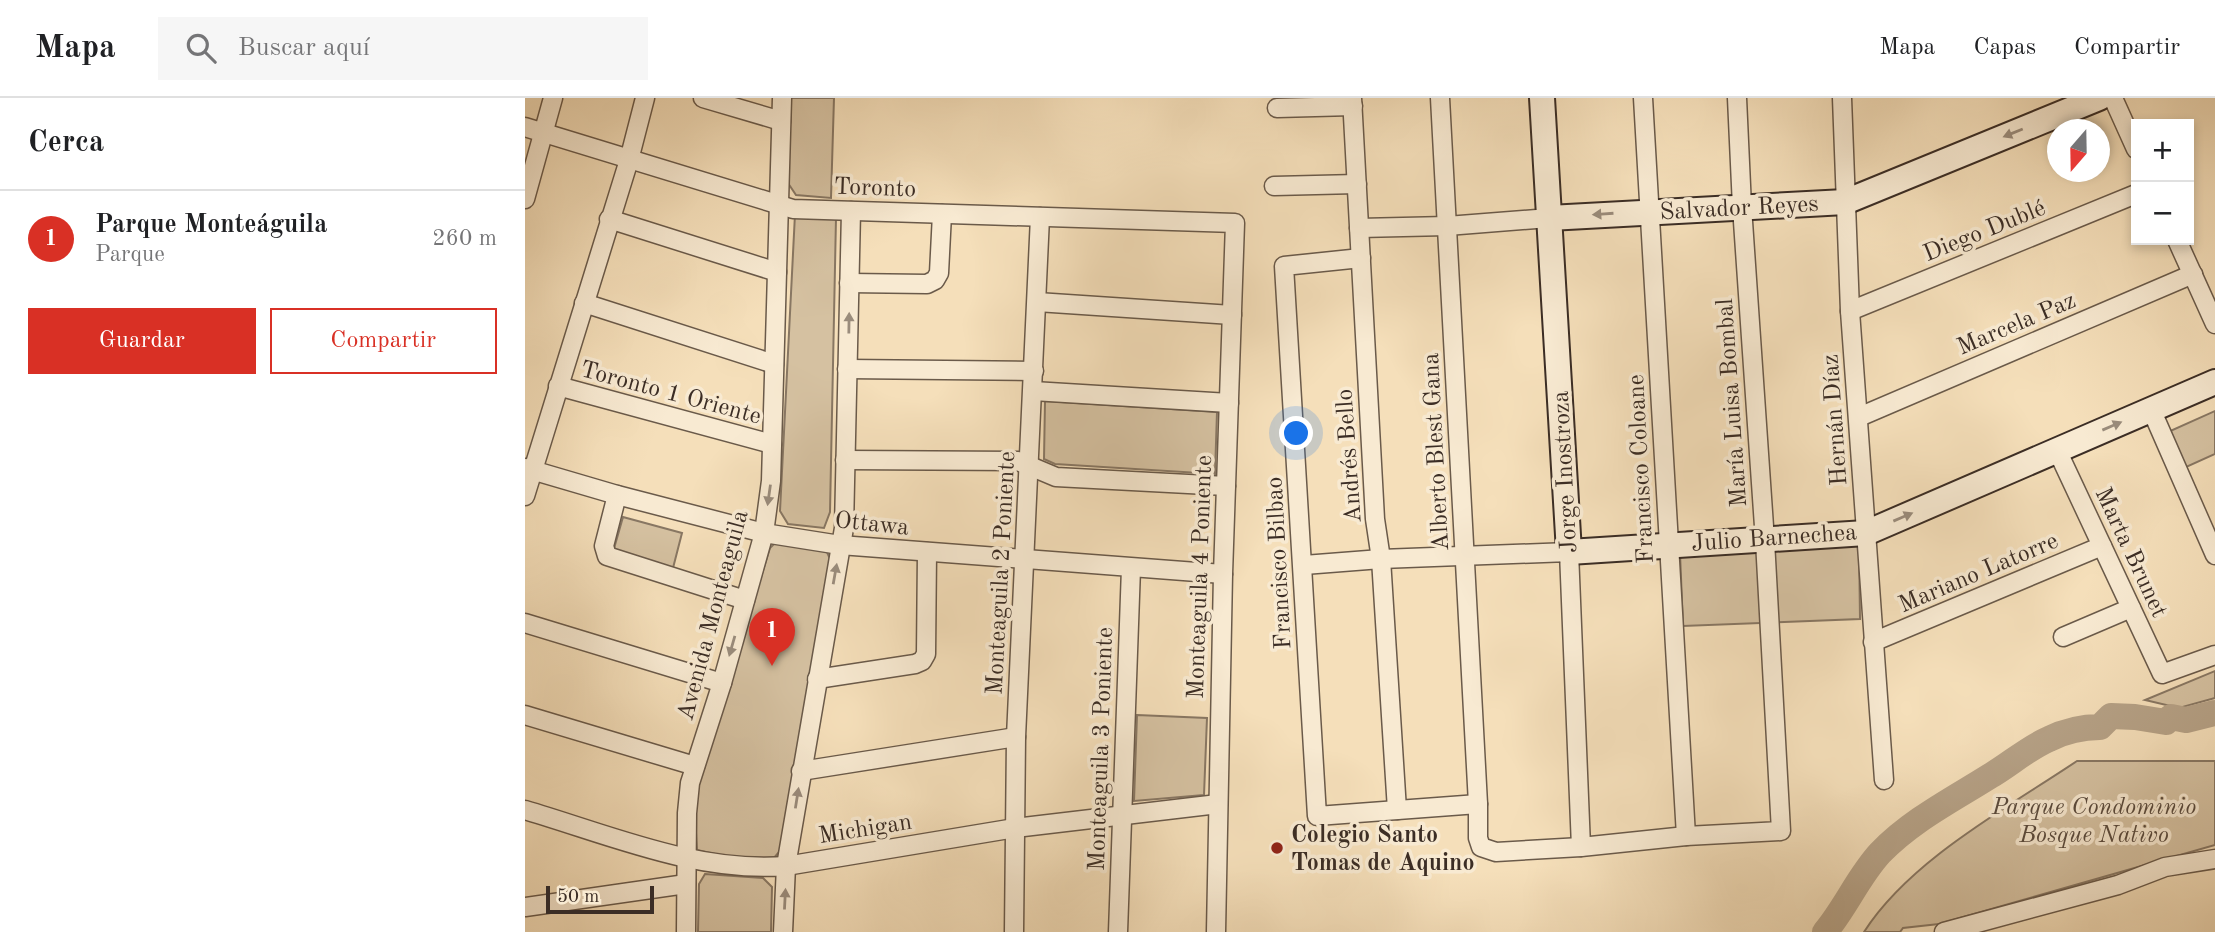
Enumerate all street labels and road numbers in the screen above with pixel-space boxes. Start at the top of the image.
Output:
street label: Toronto [833,176,917,202]
street label: Salvador Reyes [1659,193,1819,225]
street label: Diego Dublé [1920,197,2049,267]
street label: Marcela Paz [1954,289,2079,361]
street label: María Luisa Bombal [1714,298,1752,508]
street label: Alberto Blest Gana [1420,352,1454,552]
street label: Hernán Díaz [1819,353,1853,486]
street label: Toronto 1 Oriente [577,358,764,430]
street label: Francisco Coloane [1625,374,1659,564]
street label: Andrés Bello [1333,388,1367,524]
street label: Jorge Inostroza [1550,390,1582,554]
street label: Monteaguila 2 Poniente [984,451,1020,696]
street label: Monteaguila 4 Poniente [1185,455,1217,699]
street label: Francisco Bilbao [1263,476,1297,650]
street label: Marta Brunet [2090,484,2171,622]
street label: Avenida Monteaguila [674,508,754,723]
street label: Ottawa [833,509,910,541]
street label: Julio Barnechea [1690,521,1858,557]
street label: Mariano Latorre [1896,529,2062,618]
street label: Monteaguila 3 Poniente [1086,627,1118,871]
street label: Michigan [817,811,914,849]

